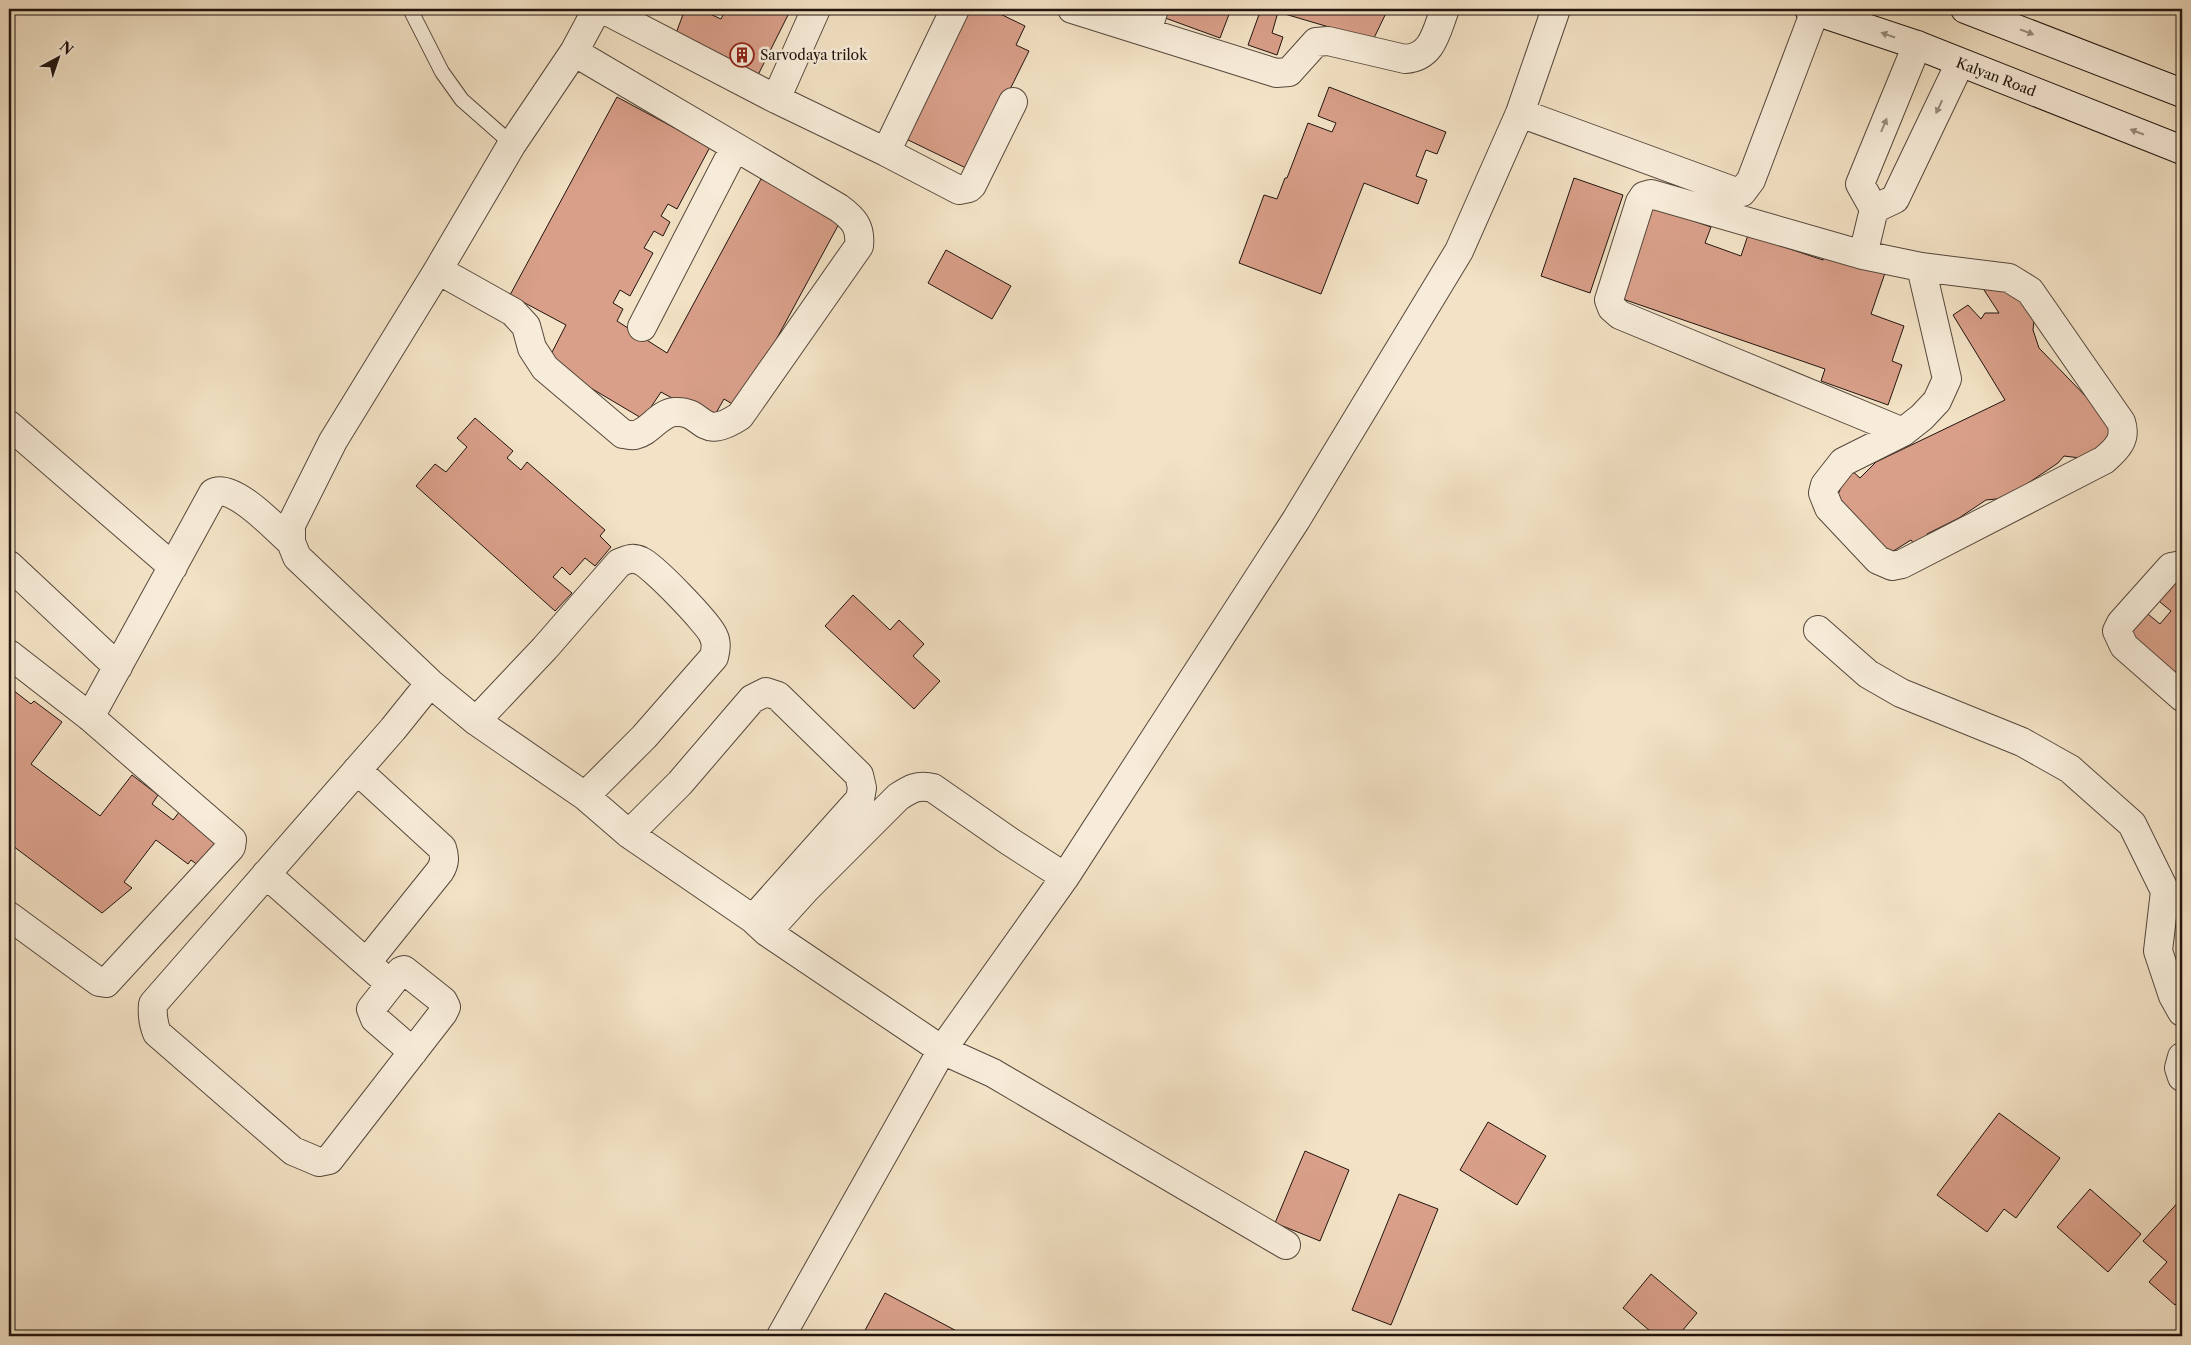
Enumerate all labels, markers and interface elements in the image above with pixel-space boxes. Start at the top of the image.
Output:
one-way arrow [2020,28,2035,36]
one-way arrow [1880,31,1895,38]
north arrow [32,32,82,82]
text: N [56,37,77,59]
building icon: Sarvodaya trilok [729,42,755,68]
place label: Sarvodaya trilok [760,46,868,64]
street label: Kalyan Road [1953,54,2039,101]
one-way arrow [1935,100,1943,114]
one-way arrow [1880,118,1888,132]
one-way arrow [2129,128,2144,136]

